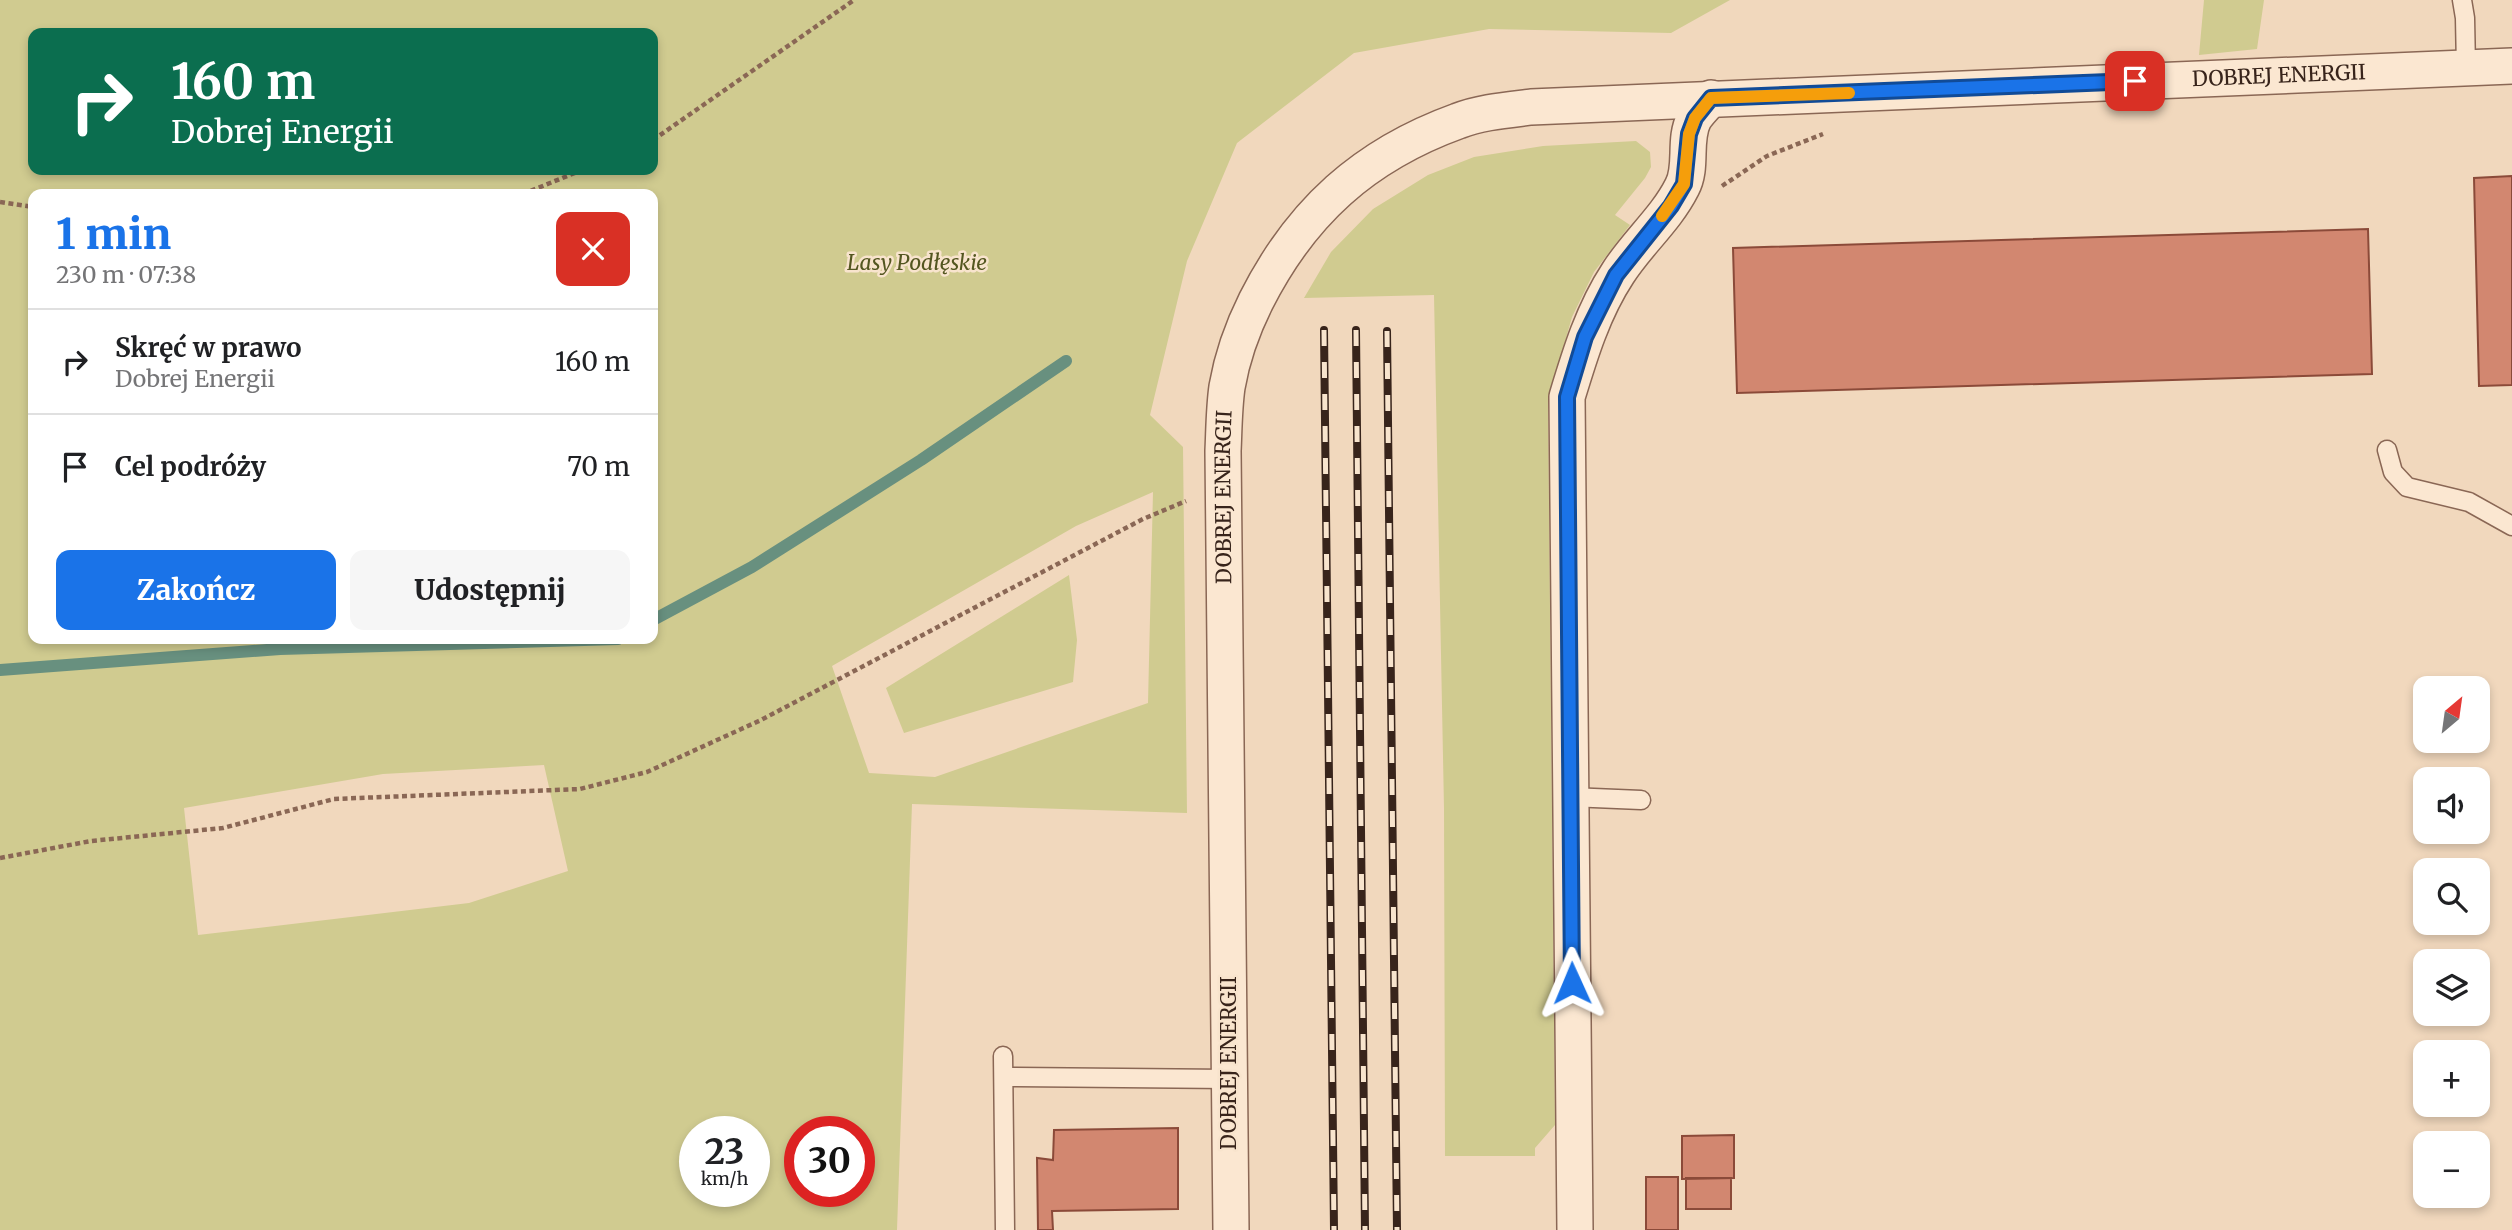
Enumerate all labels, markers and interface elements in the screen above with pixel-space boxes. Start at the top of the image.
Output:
text: 160 m [171,51,315,112]
pin [2105,51,2165,111]
icon: right [56,56,147,147]
street label: DOBREJ ENERGII [2191,58,2366,92]
icon: arrive [2116,62,2154,100]
text: Dobrej Energii [171,112,394,152]
text: 1 min [56,208,171,260]
button: close [556,212,630,286]
park label: Lasy Podłęskie [847,249,987,276]
text: 230 m · 07:38 [56,260,196,289]
text: Skręć w prawo [115,331,302,364]
icon: right [56,343,94,381]
text: 160 m [555,345,630,378]
text: Dobrej Energii [115,364,275,393]
street label: DOBREJ ENERGII [1209,409,1238,584]
icon: arrive [56,448,94,486]
text: Cel podróży [115,450,266,483]
text: 70 m [567,450,630,483]
button: Zakończ [56,550,336,630]
button: Udostępnij [350,550,630,630]
north arrow [2413,676,2490,752]
map controls [2413,676,2490,1208]
button: sound [2413,767,2490,844]
button: search [2413,858,2490,935]
position arrow [1535,946,1609,1020]
button: layers [2413,949,2490,1026]
street label: DOBREJ ENERGII [1215,976,1242,1150]
button: + [2413,1040,2490,1117]
speed limit sign: 30 [784,1116,875,1207]
text: 23 [705,1130,744,1174]
button: − [2413,1131,2490,1208]
text: km/h [701,1167,748,1190]

